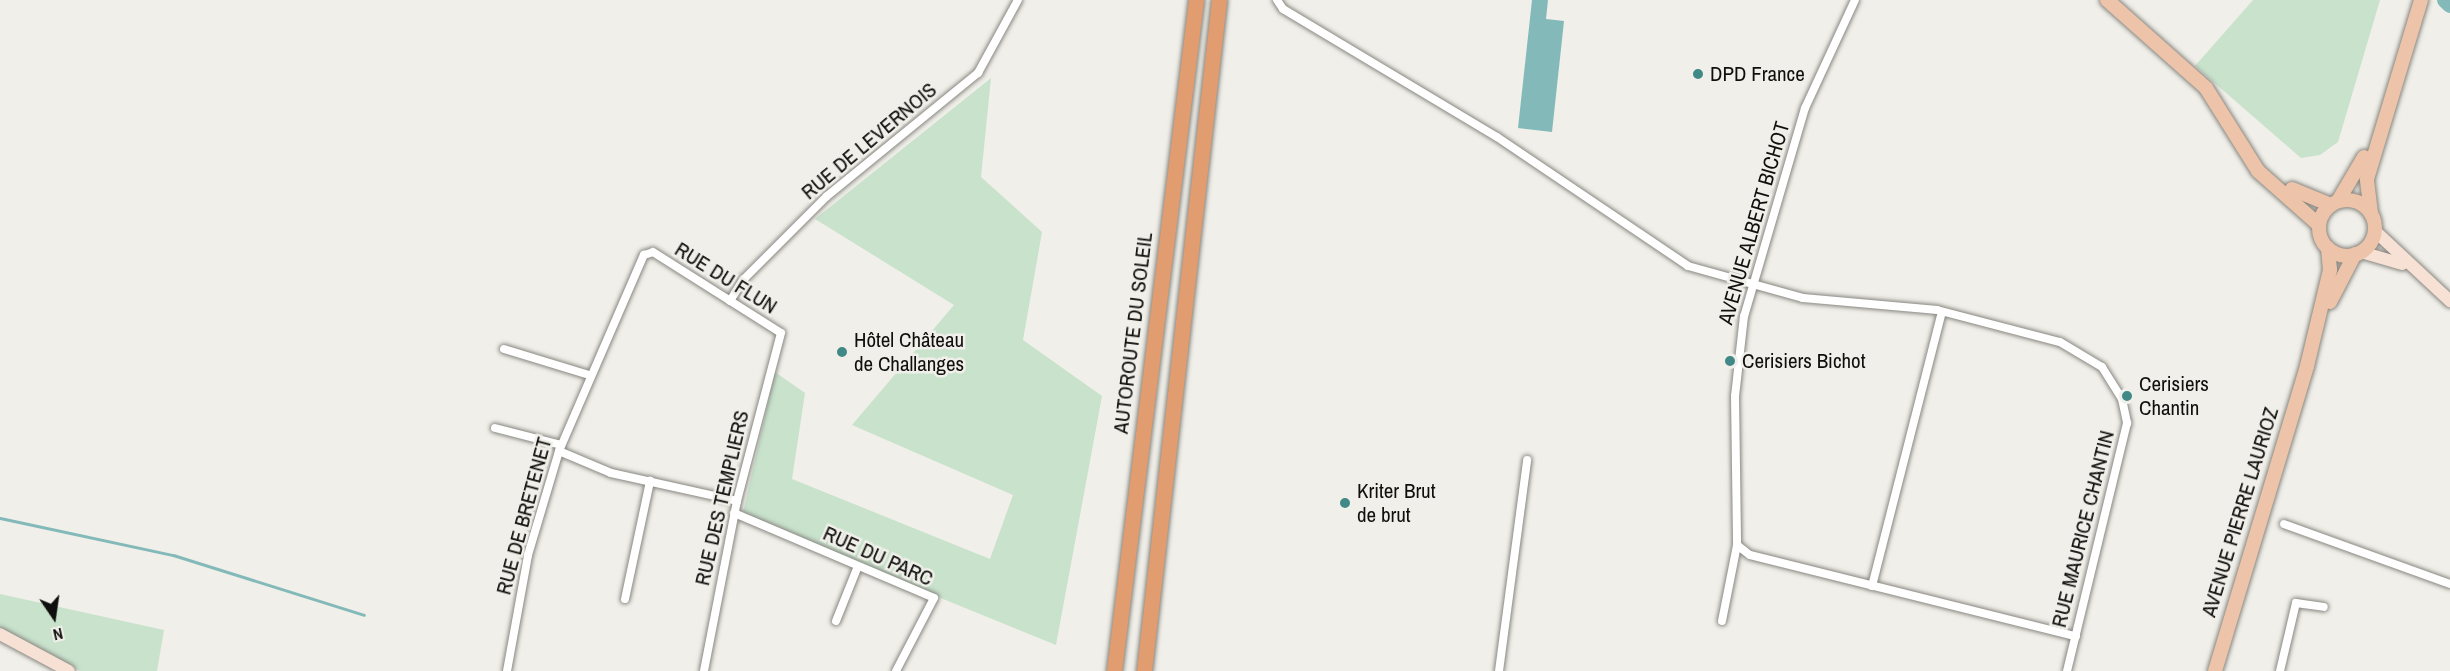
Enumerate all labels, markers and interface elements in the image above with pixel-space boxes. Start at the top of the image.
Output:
place label: DPD France [1710,61,1805,87]
marker: DPD France [1691,67,1705,81]
street label: RUE DE LEVERNOIS [796,77,942,205]
street label: AVENUE ALBERT BICHOT [1713,118,1795,328]
street label: AUTOROUTE DU SOLEIL [1108,231,1158,435]
street label: RUE DU FLUN [670,237,782,319]
place label: Hôtel Château de Challanges [854,327,964,377]
marker: Hôtel Château de Challanges [835,345,849,359]
place label: Cerisiers Bichot [1742,348,1865,374]
marker: Cerisiers Bichot [1723,354,1737,368]
place label: Cerisiers Chantin [2139,371,2209,421]
marker: Cerisiers Chantin [2120,389,2134,403]
street label: AVENUE PIERRE LAURIOZ [2196,404,2284,620]
street label: RUE DES TEMPLIERS [690,408,754,588]
street label: RUE MAURICE CHANTIN [2046,428,2120,630]
street label: RUE DE BRETENET [491,435,557,597]
place label: Kriter Brut de brut [1357,478,1435,528]
marker: Kriter Brut de brut [1338,496,1352,510]
street label: RUE DU PARC [819,521,937,591]
north arrow [24,587,84,647]
text: N [51,623,65,646]

